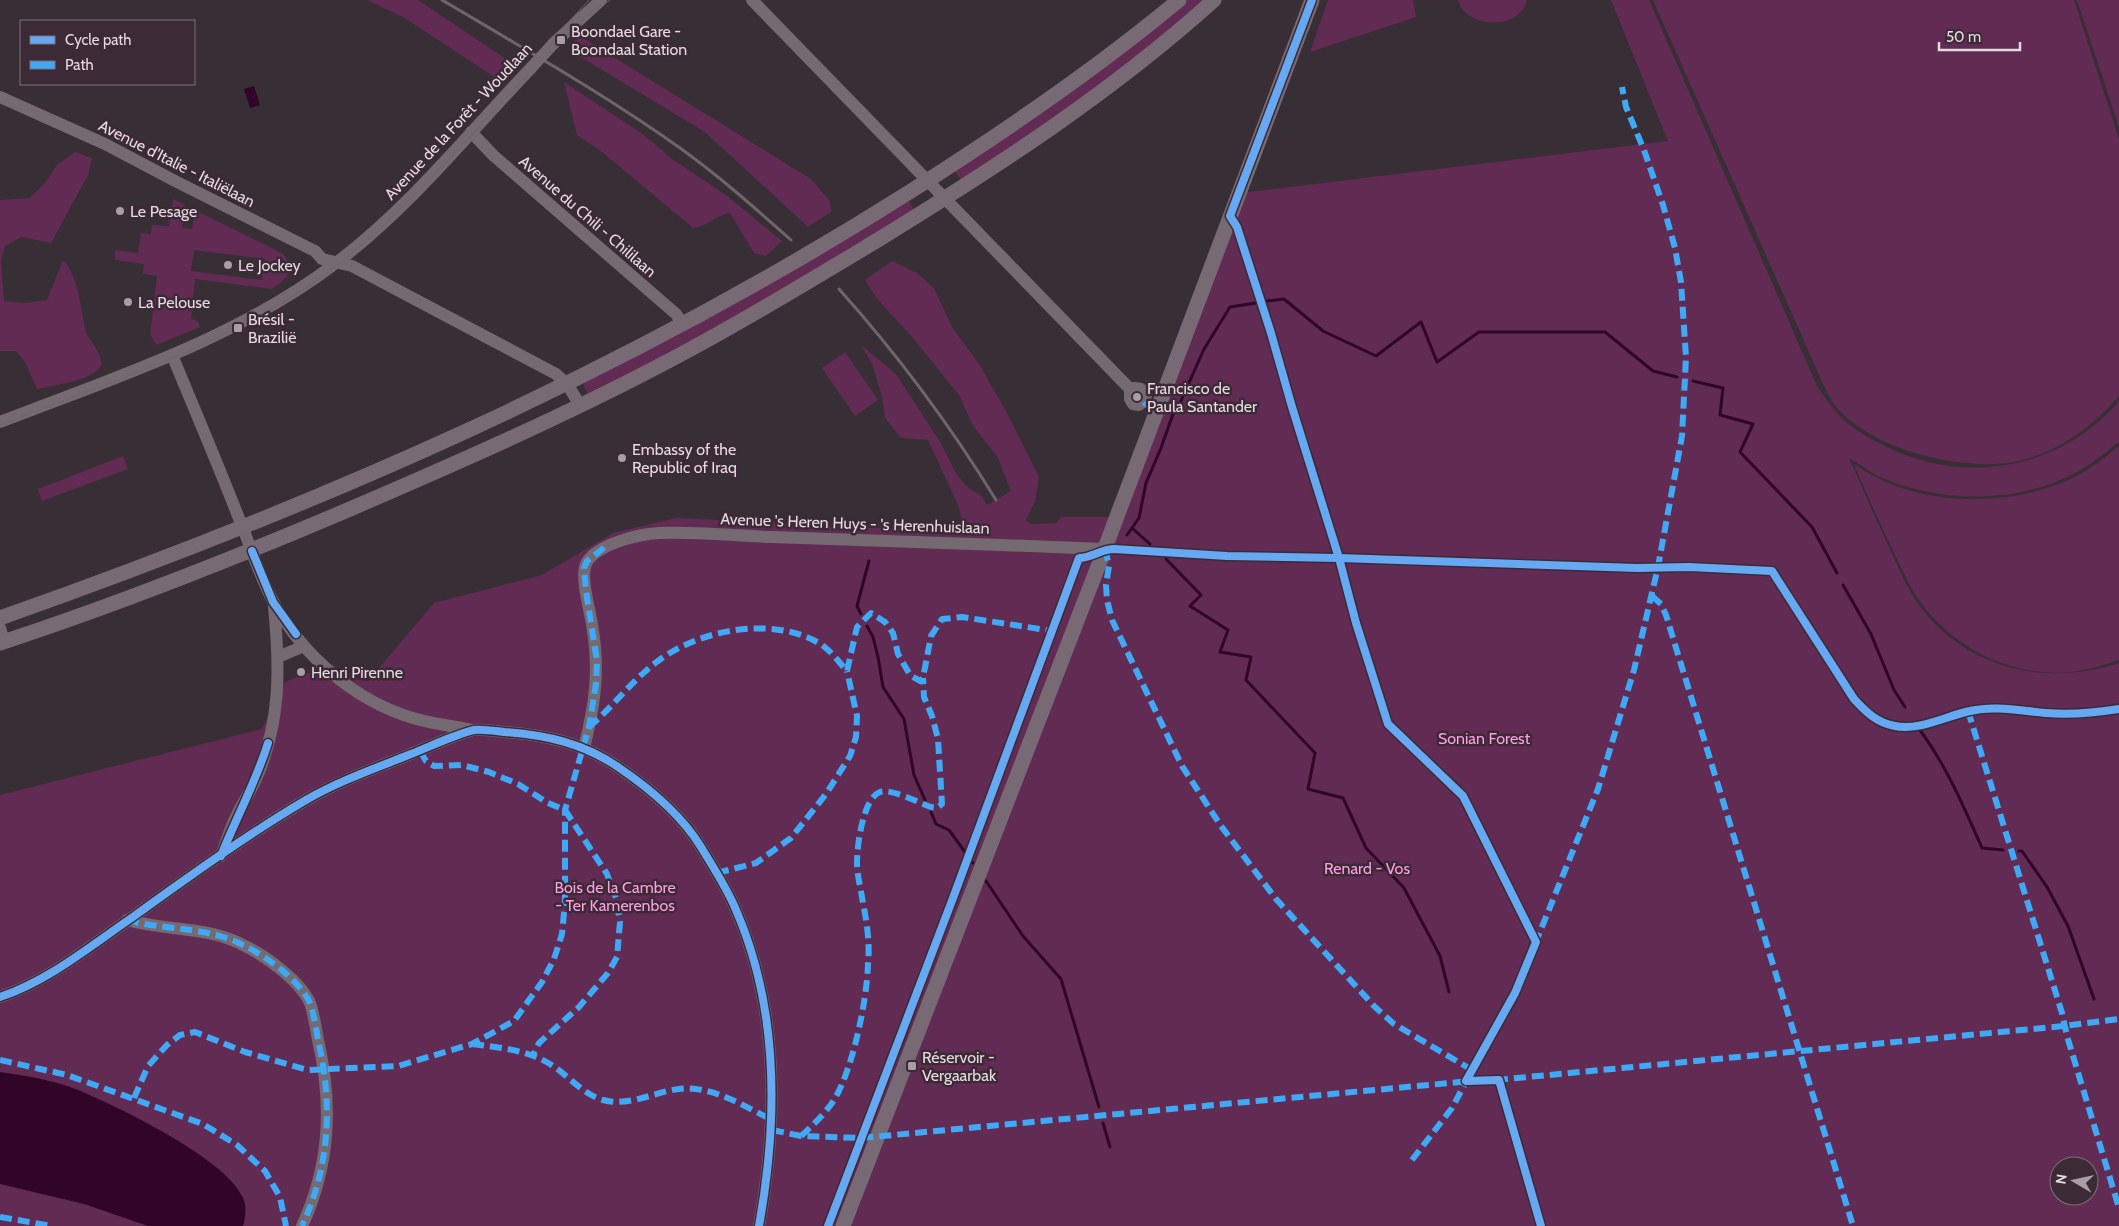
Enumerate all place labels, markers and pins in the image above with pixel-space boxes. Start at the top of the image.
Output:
place label: Boondael Gare - Boondaal Station [571,22,687,59]
marker: Boondael Gare - Boondaal Station [555,34,567,46]
place label: Le Pesage [130,202,197,221]
marker: Le Pesage [114,205,126,217]
place label: Le Jockey [238,256,301,275]
marker: Le Jockey [222,259,234,271]
place label: La Pelouse [138,293,210,312]
marker: La Pelouse [122,296,134,308]
place label: Brésil - Brazilië [248,310,296,347]
marker: Brésil - Brazilië [232,322,244,334]
place label: Francisco de Paula Santander [1147,379,1258,416]
marker: Francisco de Paula Santander [1131,391,1143,403]
place label: Embassy of the Republic of Iraq [632,440,737,477]
marker: Embassy of the Republic of Iraq [616,452,628,464]
place label: Henri Pirenne [311,663,403,682]
marker: Henri Pirenne [295,666,307,678]
place label: Réservoir - Vergaarbak [922,1048,997,1085]
marker: Réservoir - Vergaarbak [906,1060,918,1072]

